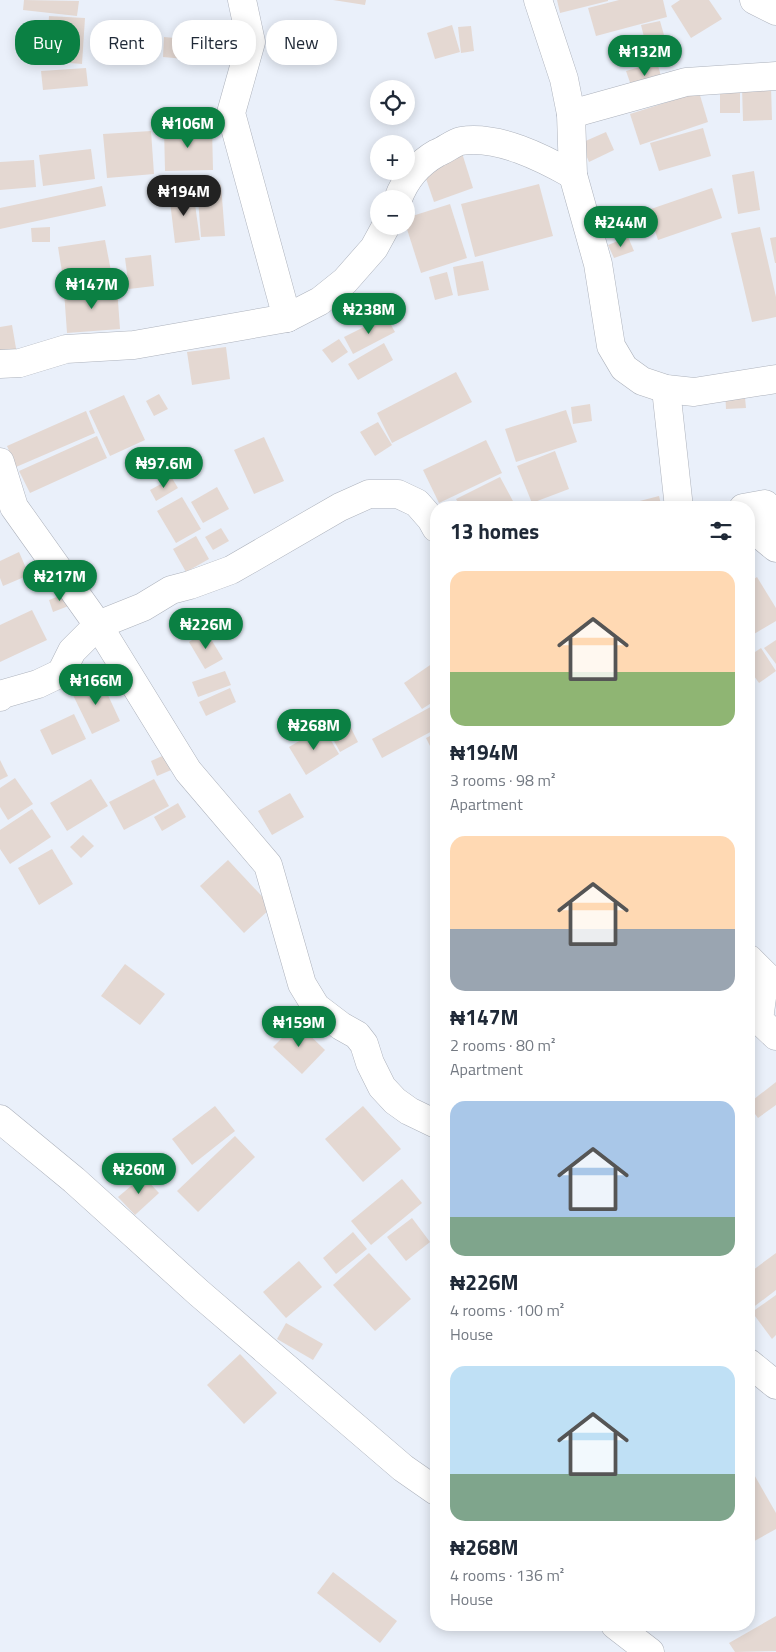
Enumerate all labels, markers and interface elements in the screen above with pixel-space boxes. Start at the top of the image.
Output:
chip: Buy [15,20,80,65]
chip: Rent [90,20,162,65]
chip: Filters [172,20,256,65]
chip: New [266,20,337,65]
pin: ₦132M [610,34,680,77]
text: ₦132M [619,39,671,63]
map controls [370,80,415,235]
button: locate [370,80,415,125]
pin: ₦106M [153,106,223,149]
text: ₦106M [162,111,214,135]
button: + [370,135,415,180]
pin: ₦194M [149,174,219,217]
text: ₦194M [158,179,210,203]
button: − [370,190,415,235]
pin: ₦244M [586,206,656,248]
text: ₦244M [595,210,647,234]
pin: ₦147M [57,268,127,310]
text: ₦147M [66,272,118,296]
pin: ₦238M [334,292,404,335]
text: ₦238M [343,297,395,321]
pin: ₦97.6M [123,446,205,489]
text: ₦97.6M [136,451,192,475]
text: 13 homes [450,515,539,547]
icon: filters [707,517,735,545]
pin: ₦217M [25,560,95,602]
text: ₦217M [34,564,86,588]
icon: home [548,604,638,694]
pin: ₦226M [171,608,241,650]
text: ₦226M [180,612,232,636]
pin: ₦166M [61,664,131,706]
text: ₦166M [70,668,122,692]
pin: ₦268M [279,708,349,751]
text: ₦268M [288,713,340,737]
text: ₦194M [450,736,518,768]
text: 3 rooms · 98 m² [450,768,555,792]
text: Apartment [450,792,523,816]
icon: home [548,869,638,959]
text: ₦147M [450,1001,518,1033]
pin: ₦159M [264,1006,334,1048]
text: ₦159M [273,1010,325,1034]
text: 2 rooms · 80 m² [450,1033,555,1057]
text: Apartment [450,1057,523,1081]
icon: home [548,1134,638,1224]
pin: ₦260M [104,1152,174,1195]
text: ₦260M [113,1157,165,1181]
text: ₦226M [450,1266,518,1298]
text: 4 rooms · 100 m² [450,1298,564,1322]
text: House [450,1322,493,1346]
icon: home [548,1399,638,1489]
text: ₦268M [450,1531,518,1563]
text: 4 rooms · 136 m² [450,1563,564,1587]
text: House [450,1587,493,1611]

